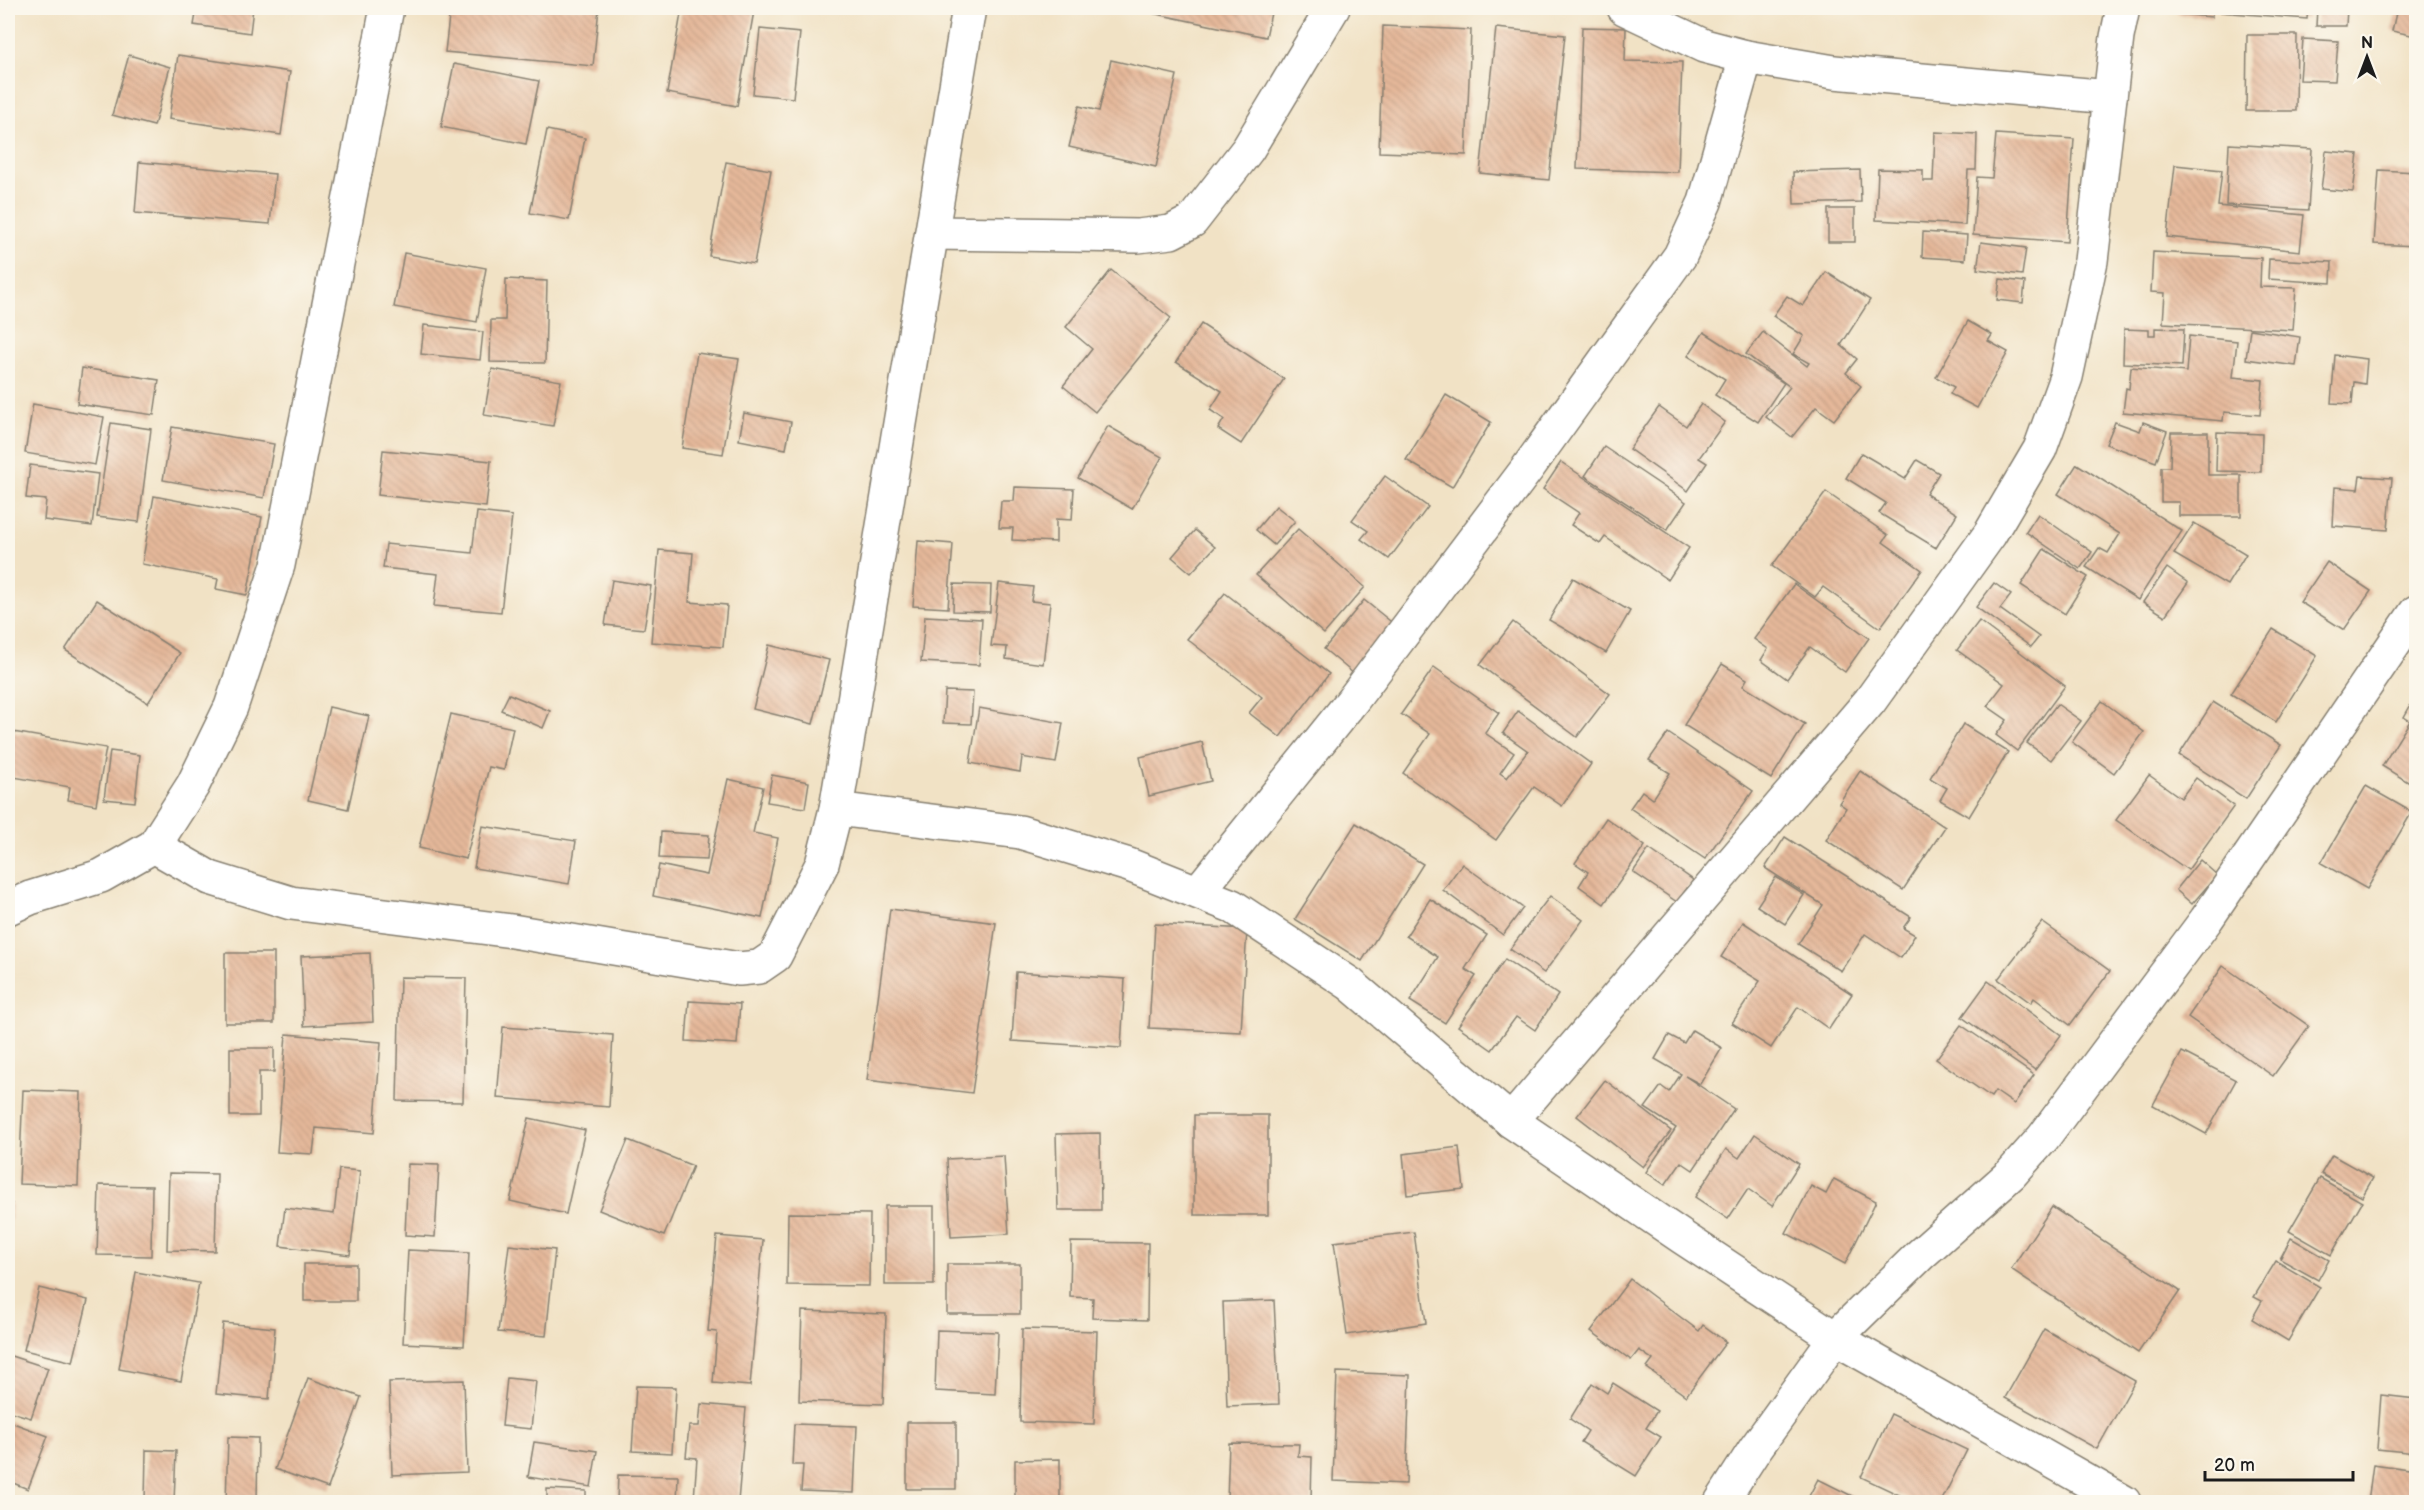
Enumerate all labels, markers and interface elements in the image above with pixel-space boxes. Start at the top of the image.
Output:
north arrow [2337,27,2397,87]
text: N [2361,34,2373,53]
scale bar [2205,1444,2354,1482]
text: 20 m [2214,1455,2255,1476]

